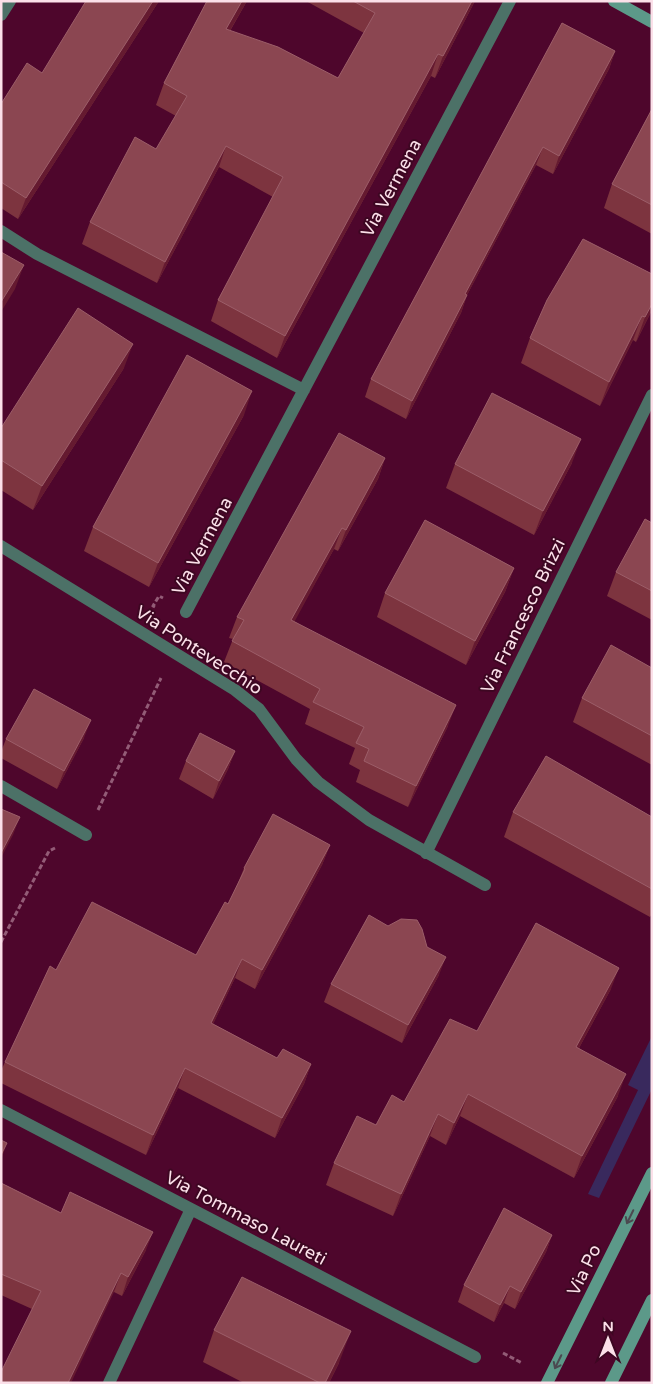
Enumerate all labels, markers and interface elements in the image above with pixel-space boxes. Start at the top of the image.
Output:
street label: Via Vermena [356,135,426,241]
street label: Via Vermena [167,493,237,599]
street label: Via Francesco Brizzi [476,535,570,697]
street label: Via Pontevecchio [131,601,267,699]
street label: Via Tommaso Laureti [162,1166,330,1270]
one-way arrow [625,1209,635,1224]
street label: Via Po [562,1241,606,1299]
north arrow [583,1314,633,1364]
text: N [602,1318,614,1335]
one-way arrow [552,1354,562,1369]

